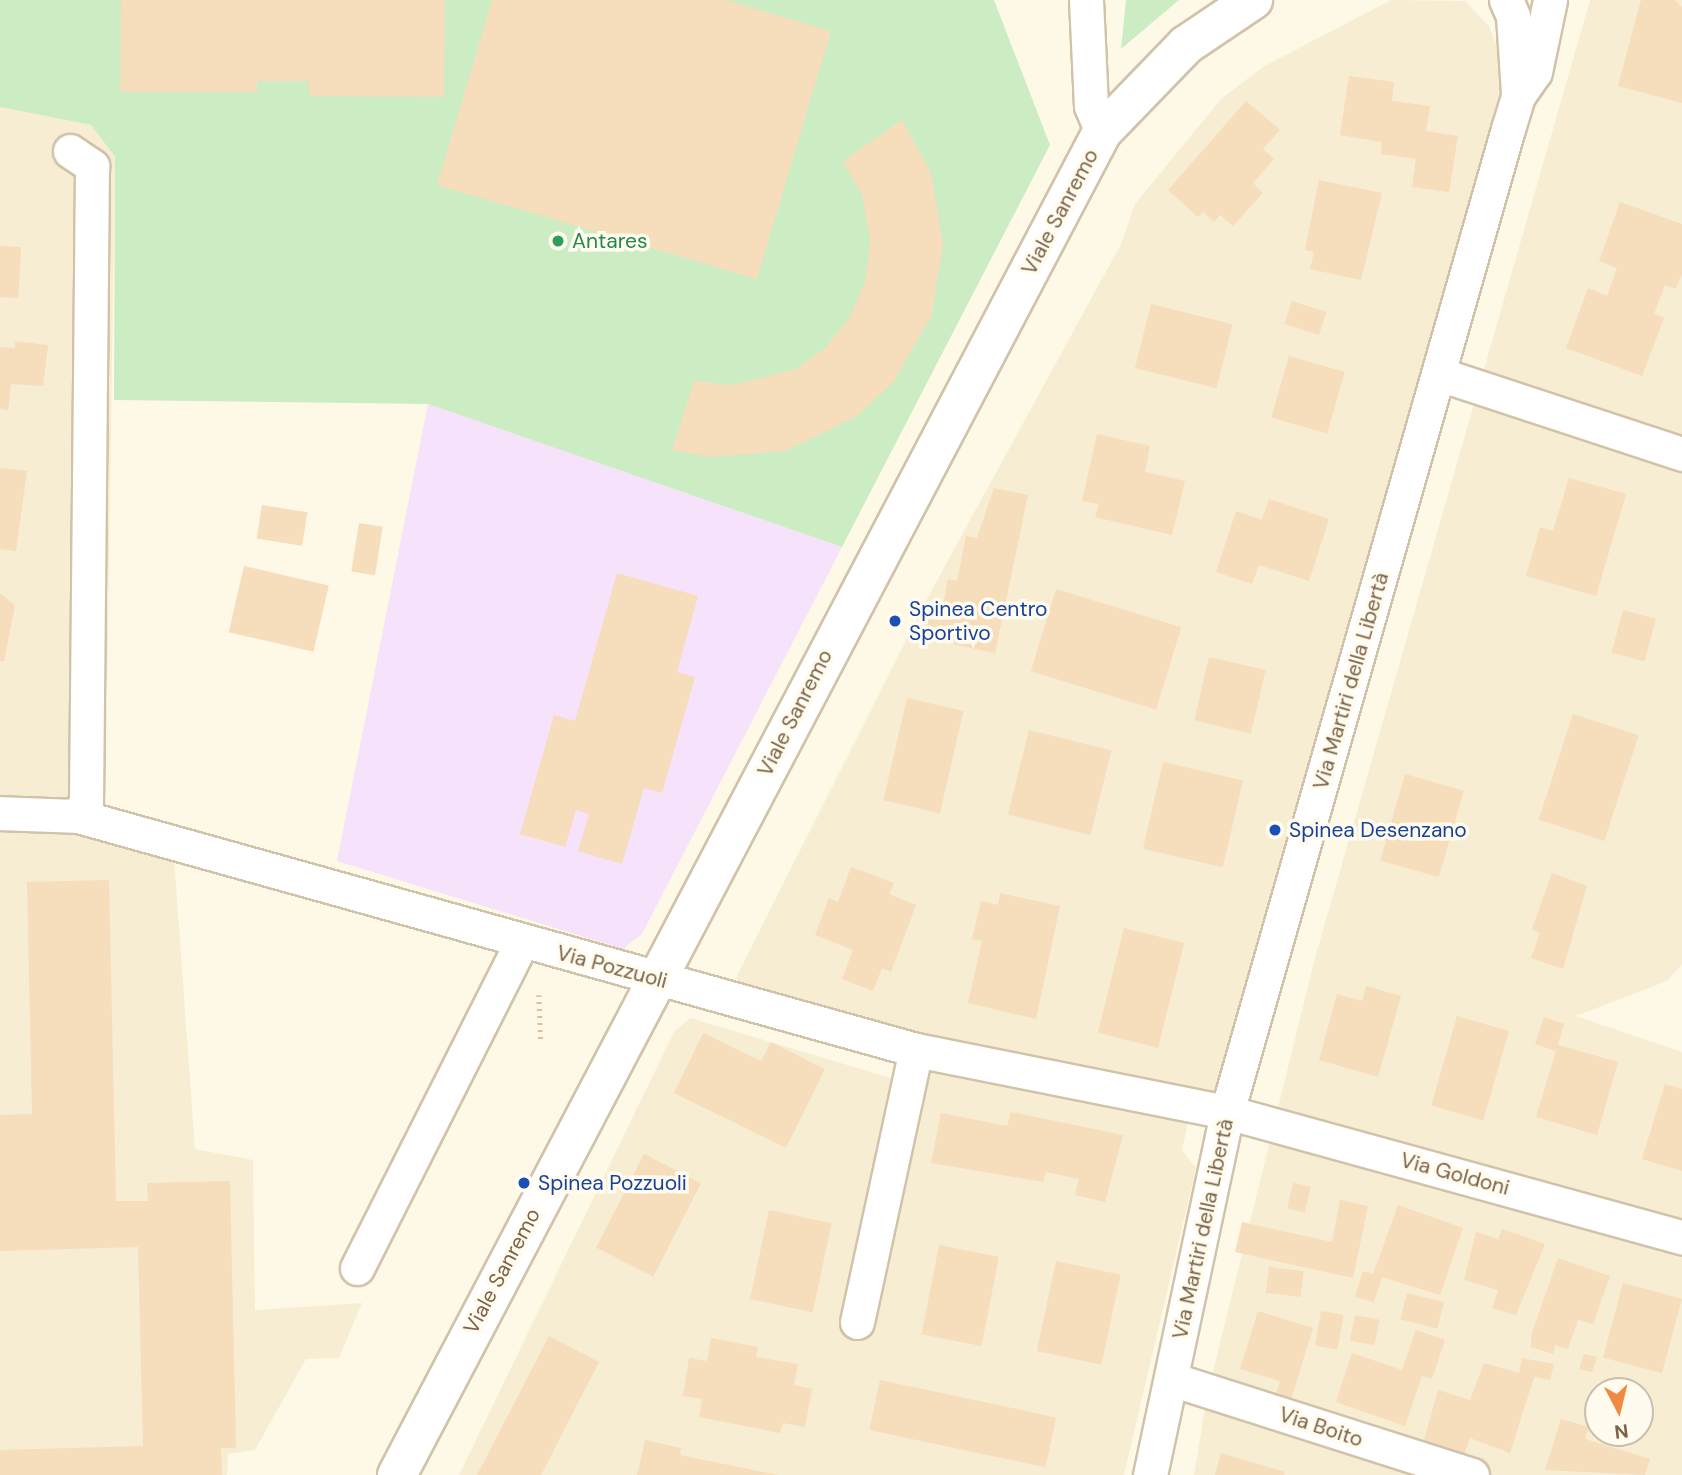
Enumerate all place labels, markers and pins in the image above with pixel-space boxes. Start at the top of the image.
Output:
place label: Antares [572,228,647,254]
marker: Antares [550,233,566,249]
place label: Spinea Centro Sportivo [909,596,1047,646]
marker: Spinea Centro Sportivo [887,613,903,629]
place label: Spinea Desenzano [1289,817,1467,843]
marker: Spinea Desenzano [1267,822,1283,838]
place label: Spinea Pozzuoli [538,1170,687,1196]
marker: Spinea Pozzuoli [516,1175,532,1191]

